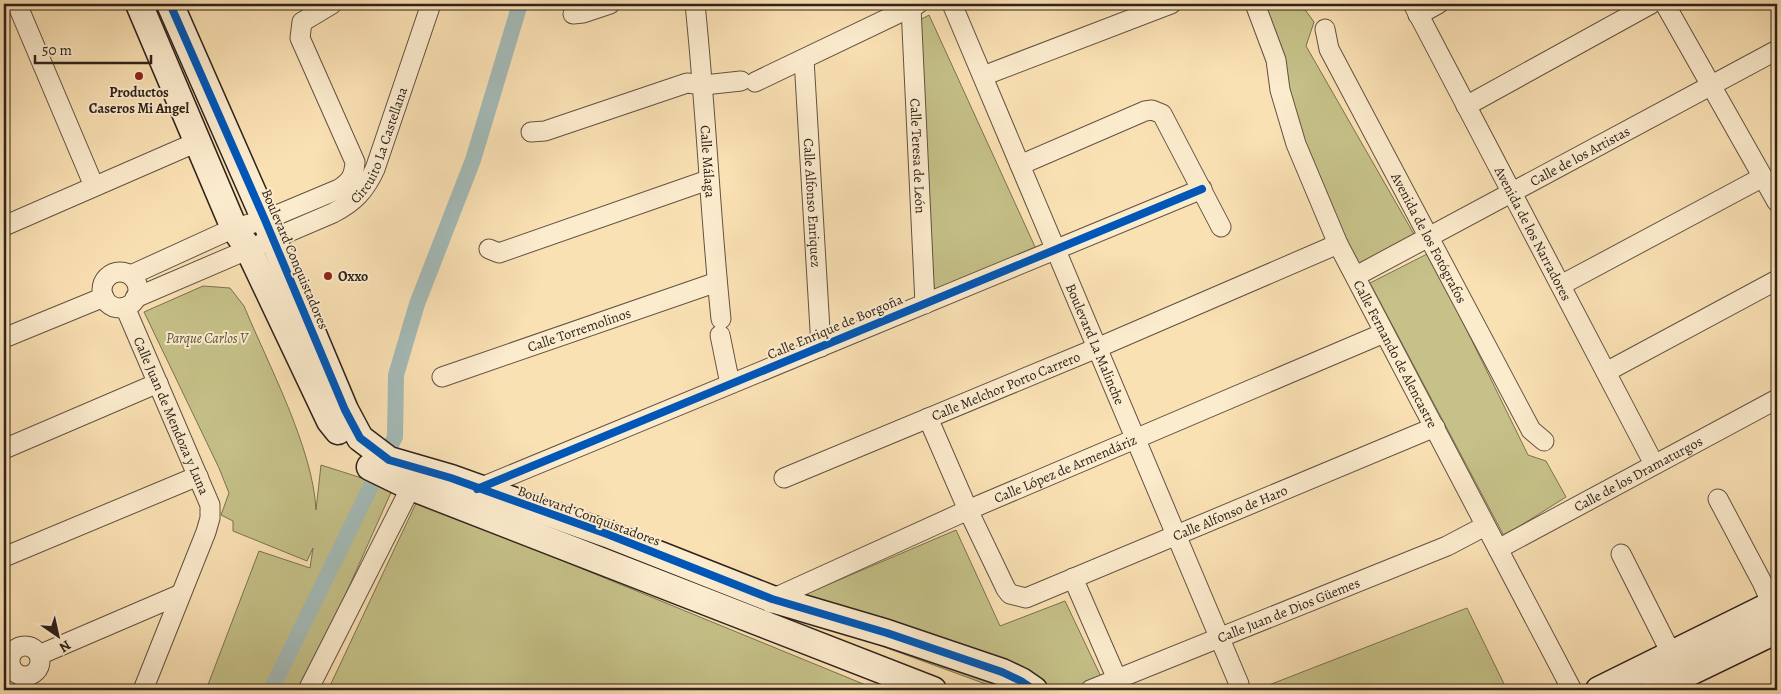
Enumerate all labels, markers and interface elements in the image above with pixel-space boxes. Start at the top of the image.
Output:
scale bar [35,32,151,64]
text: 50 m [42,40,72,60]
marker: Productos Caseros Mi Angel [133,70,145,82]
place label: Productos Caseros Mi Angel [89,83,189,118]
street label: Circuito La Castellana [346,84,412,208]
street label: Calle Teresa de León [906,98,930,214]
street label: Calle de los Artistas [1526,121,1633,190]
street label: Calle Málaga [696,124,720,199]
street label: Calle Alfonso Enriquez [799,138,826,268]
street label: Avenida de los Narradores [1490,162,1576,304]
street label: Avenida de los Fotógrafos [1386,168,1471,306]
street label: Boulevard Conquistadores [257,186,333,332]
place label: Oxxo [338,267,368,286]
marker: Oxxo [322,270,334,282]
street label: Calle Fernando de Alencastre [1349,277,1442,431]
street label: Boulevard La Malinche [1061,280,1130,408]
street label: Calle Enrique de Borgoña [764,290,906,364]
street label: Calle Torremolinos [525,303,633,356]
park label: Parque Carlos V [166,329,249,348]
street label: Calle Juan de Mendoza y Luna [129,333,214,498]
street label: Calle Melchor Porto Carrero [928,347,1083,425]
street label: Calle López de Armendáriz [991,430,1140,507]
street label: Calle de los Dramaturgos [1570,431,1706,516]
street label: Calle Alfonso de Haro [1170,480,1290,545]
street label: Boulevard Conquistadores [515,481,663,551]
street label: Calle Juan de Dios Güemes [1214,573,1363,647]
north arrow [32,612,82,662]
text: N [55,636,75,657]

